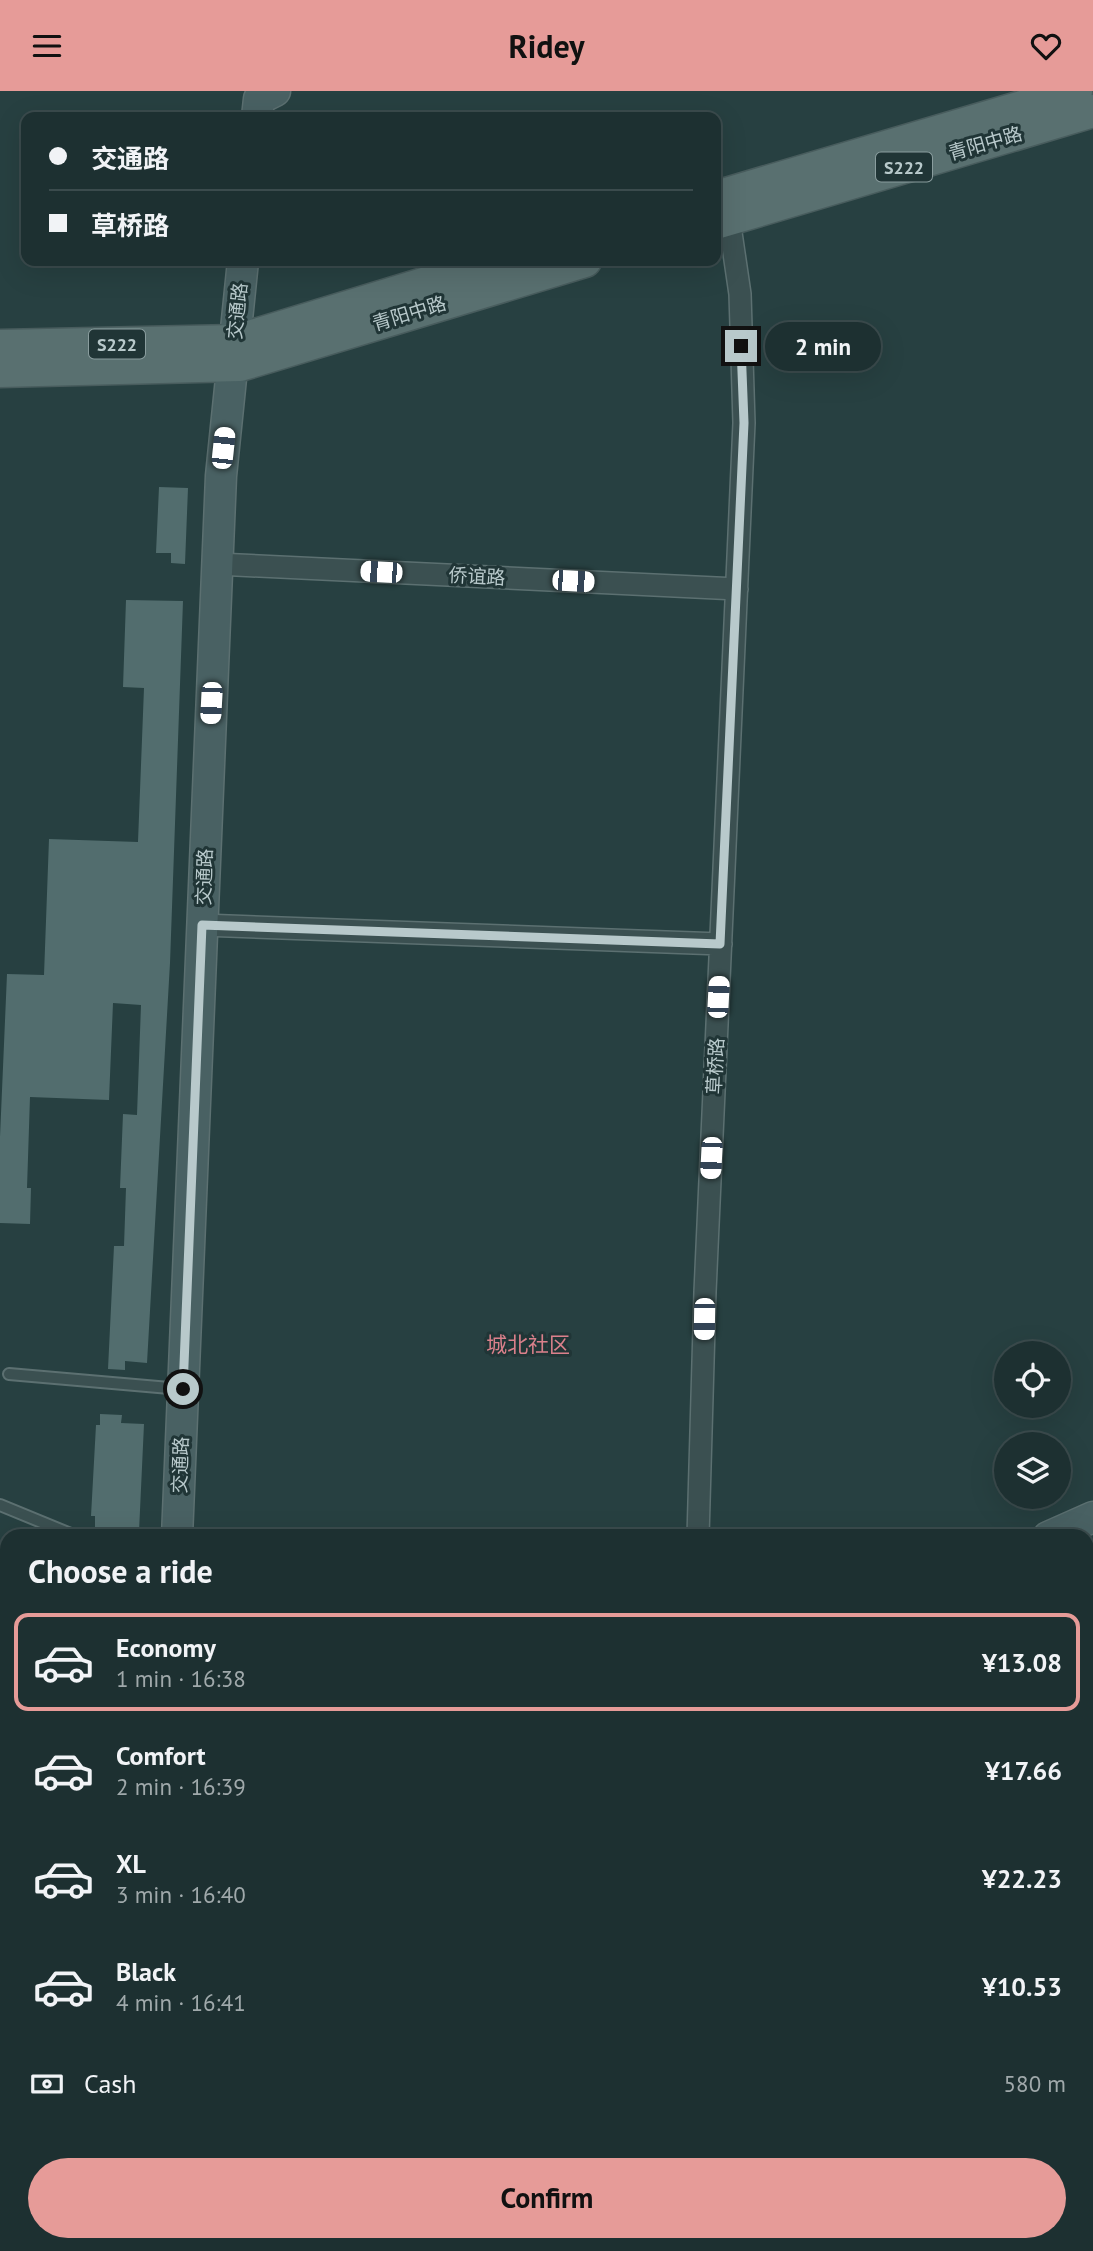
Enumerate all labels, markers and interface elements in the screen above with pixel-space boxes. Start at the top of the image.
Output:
text: Ridey [508,25,585,67]
icon: menu [28,27,66,65]
icon: heart [1027,27,1065,65]
street label: 青阳中路 [945,121,1025,165]
text: 交通路 [91,142,169,175]
road number: S222 [876,153,932,181]
text: 草桥路 [91,209,169,242]
street label: 交通路 [222,281,252,341]
street label: 青阳中路 [369,290,449,336]
callout: 2 min [766,321,881,371]
road number: S222 [89,330,145,359]
route end [725,330,757,362]
text: 2 min [795,332,851,361]
car [211,426,236,470]
car [360,560,403,584]
street label: 侨谊路 [448,563,506,589]
car [552,569,595,593]
car [200,681,223,725]
street label: 交通路 [191,848,217,906]
car [707,975,730,1019]
street label: 草桥路 [702,1037,728,1095]
car [700,1136,723,1180]
car [694,1298,715,1340]
district label: 城北社区 [486,1331,570,1358]
map controls [994,1341,1071,1509]
button: locate [994,1341,1071,1418]
route start [167,1373,199,1405]
button: layers [994,1432,1071,1509]
street label: 交通路 [167,1436,193,1494]
text: Choose a ride [28,1550,213,1592]
icon: car [32,1631,95,1694]
text: Economy [116,1631,216,1664]
text: ¥13.08 [982,1646,1062,1679]
text: 1 min · 16:38 [116,1664,246,1693]
icon: car [32,1739,95,1802]
text: Comfort [116,1739,206,1772]
text: ¥17.66 [985,1754,1062,1787]
text: 2 min · 16:39 [116,1772,246,1801]
icon: car [32,1847,95,1910]
text: XL [116,1847,146,1880]
text: ¥22.23 [982,1862,1062,1895]
text: 3 min · 16:40 [116,1880,246,1909]
icon: car [32,1955,95,2018]
text: Black [116,1955,176,1988]
text: ¥10.53 [982,1970,1062,2003]
text: 4 min · 16:41 [116,1988,246,2017]
icon: cash [28,2065,66,2103]
text: Cash [84,2067,136,2100]
text: 580 m [1004,2069,1066,2098]
button: Confirm [28,2158,1066,2238]

